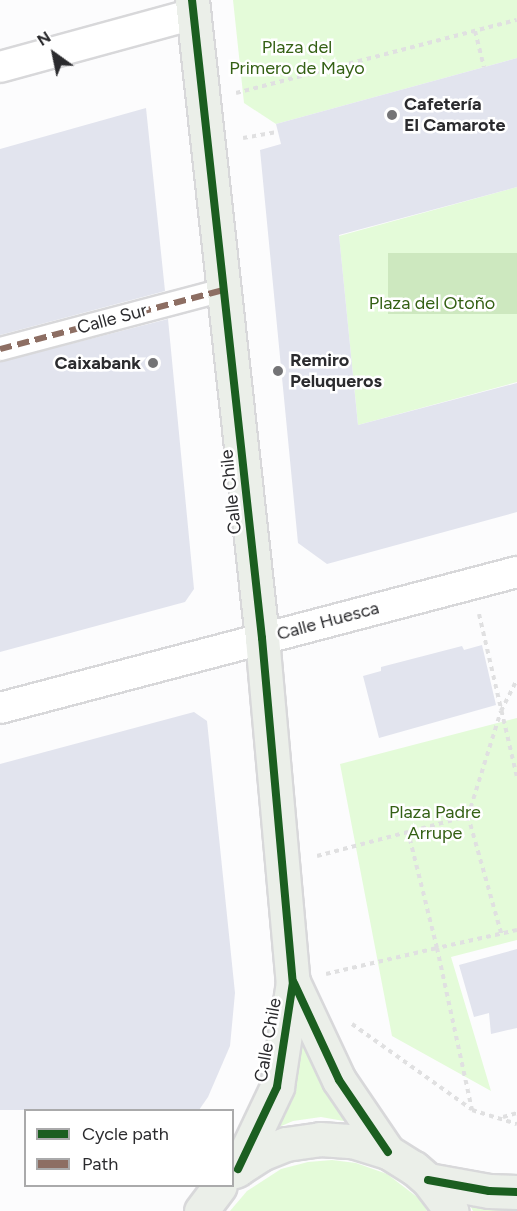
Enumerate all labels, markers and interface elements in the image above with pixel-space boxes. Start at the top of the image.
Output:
north arrow [24,24,84,84]
text: N [34,27,54,50]
park label: Plaza del Primero de Mayo [229,37,365,80]
place label: Cafetería El Camarote [404,94,506,136]
marker: Cafetería El Camarote [385,108,399,122]
park label: Plaza del Otoño [369,292,495,314]
street label: Calle Sur [75,299,149,339]
place label: Remiro Peluqueros [290,350,382,392]
place label: Caixabank [54,352,141,374]
marker: Caixabank [146,356,160,370]
marker: Remiro Peluqueros [271,364,285,378]
street label: Calle Chile [216,448,246,536]
street label: Calle Huesca [274,597,382,645]
park label: Plaza Padre Arrupe [389,802,481,844]
street label: Calle Chile [250,996,286,1084]
legend [24,1109,234,1187]
text: Cycle path [82,1123,169,1145]
text: Path [82,1153,118,1175]

